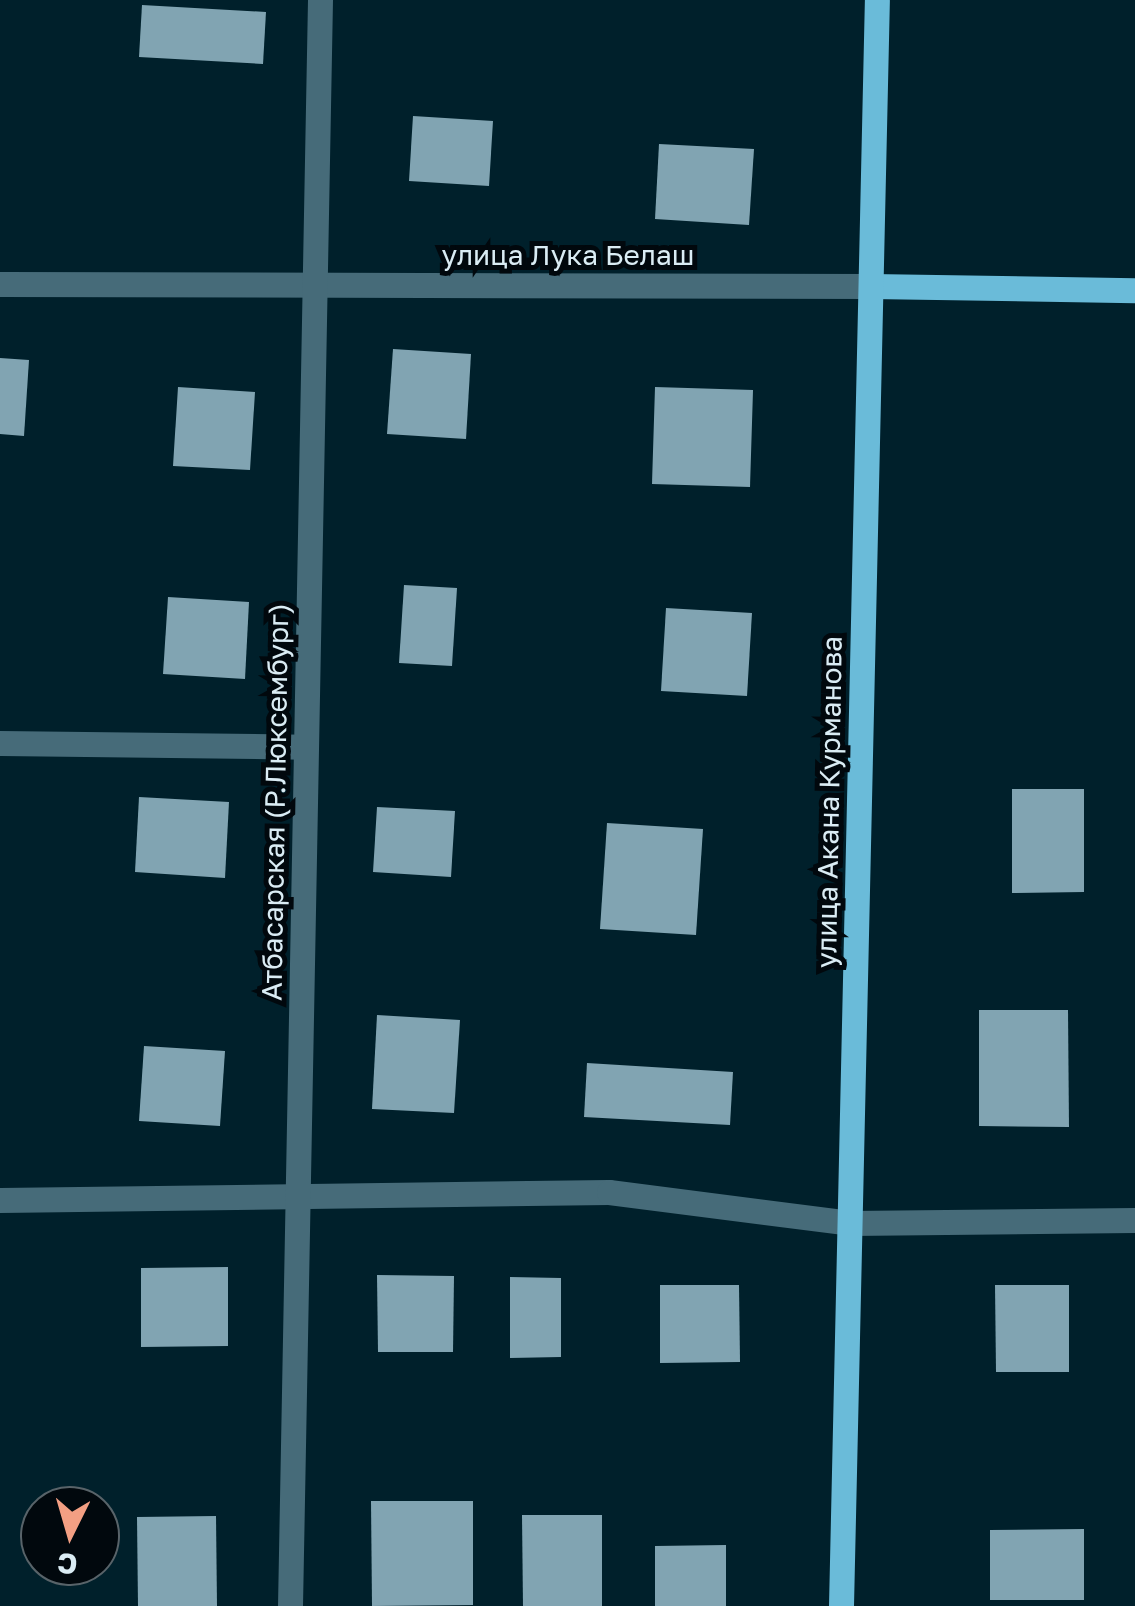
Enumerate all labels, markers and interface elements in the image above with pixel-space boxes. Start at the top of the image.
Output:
street label: улица Лука Белаш [442,238,694,272]
street label: Атбасарская (Р.Люксембург) [255,603,295,1001]
street label: улица Акана Курманова [809,636,849,968]
north arrow [20,1486,120,1586]
text: С [56,1547,79,1582]

